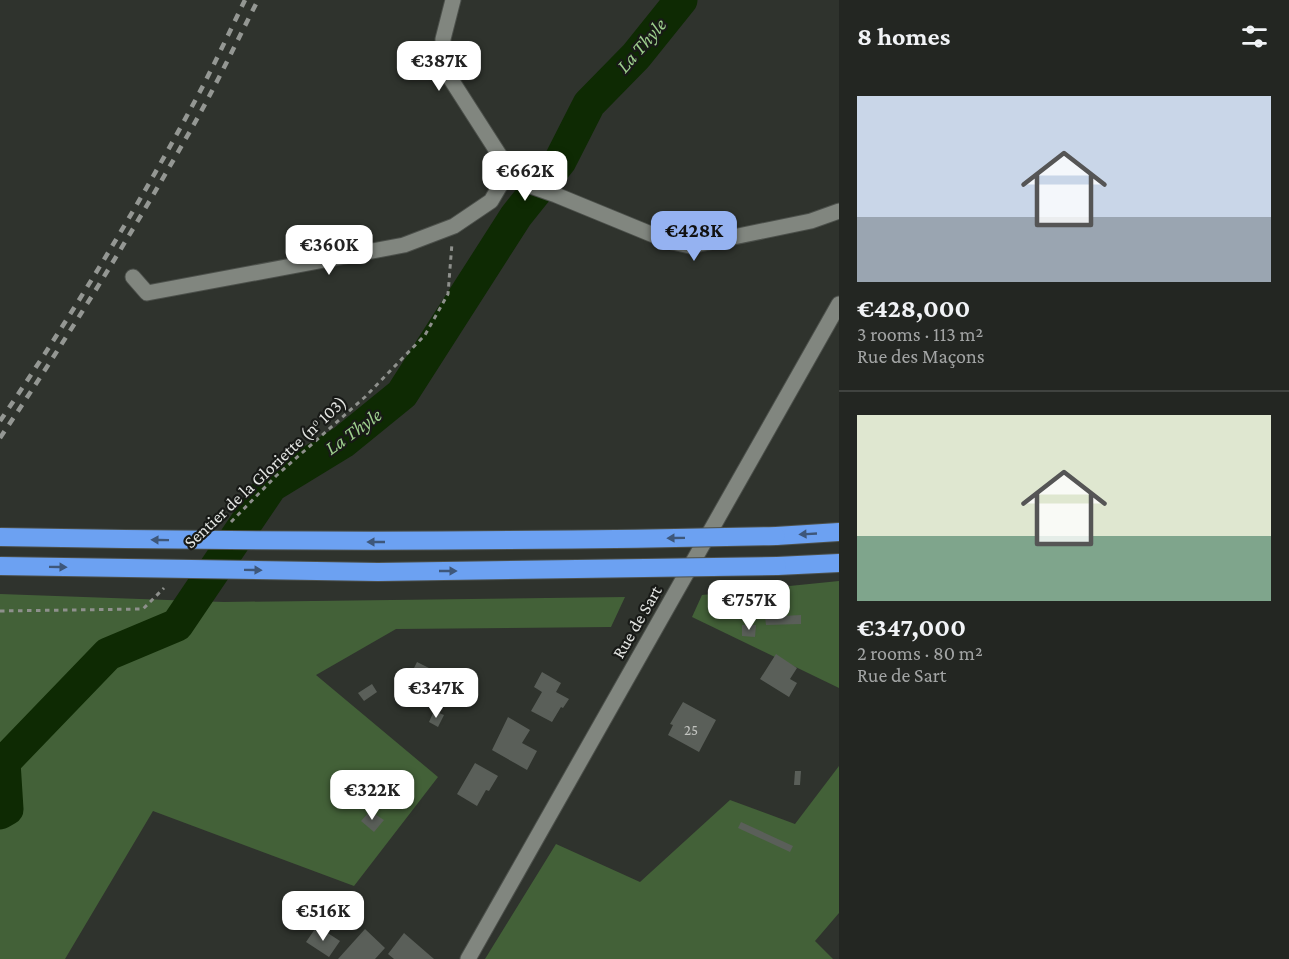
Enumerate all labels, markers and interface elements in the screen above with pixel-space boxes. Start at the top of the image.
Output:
water label: La Thyle [612,13,671,77]
icon: filters [1238,20,1271,53]
text: 8 homes [857,22,950,51]
pin: €387K [397,41,481,92]
text: €387K [411,49,467,71]
icon: home [1010,135,1118,243]
pin: €662K [483,151,567,202]
text: €662K [496,159,554,181]
pin: €428K [652,211,736,262]
text: €428K [665,219,723,241]
pin: €360K [287,225,371,276]
text: €360K [300,233,358,255]
text: €428,000 [857,294,970,323]
text: 3 rooms · 113 m² [857,323,983,345]
text: Rue des Maçons [857,345,984,367]
street label: Sentier de la Gloriette (nᵒ 103) [180,392,351,553]
water label: La Thyle [320,403,386,460]
icon: home [1010,454,1118,562]
one-way arrow [798,530,817,539]
one-way arrow [666,534,685,543]
one-way arrow [151,535,170,544]
one-way arrow [367,537,386,547]
one-way arrow [49,562,68,572]
one-way arrow [244,565,263,575]
one-way arrow [439,566,458,576]
pin: €757K [707,580,791,631]
street label: Rue de Sart [608,581,666,662]
text: €757K [722,588,776,610]
text: €347,000 [857,613,966,642]
text: 2 rooms · 80 m² [857,642,983,664]
text: Rue de Sart [857,664,946,686]
pin: €347K [394,668,478,719]
text: €347K [408,676,464,698]
house number: 25 [684,722,698,738]
pin: €322K [330,770,414,821]
text: €322K [344,778,400,800]
pin: €516K [281,891,365,942]
text: €516K [296,899,350,921]

